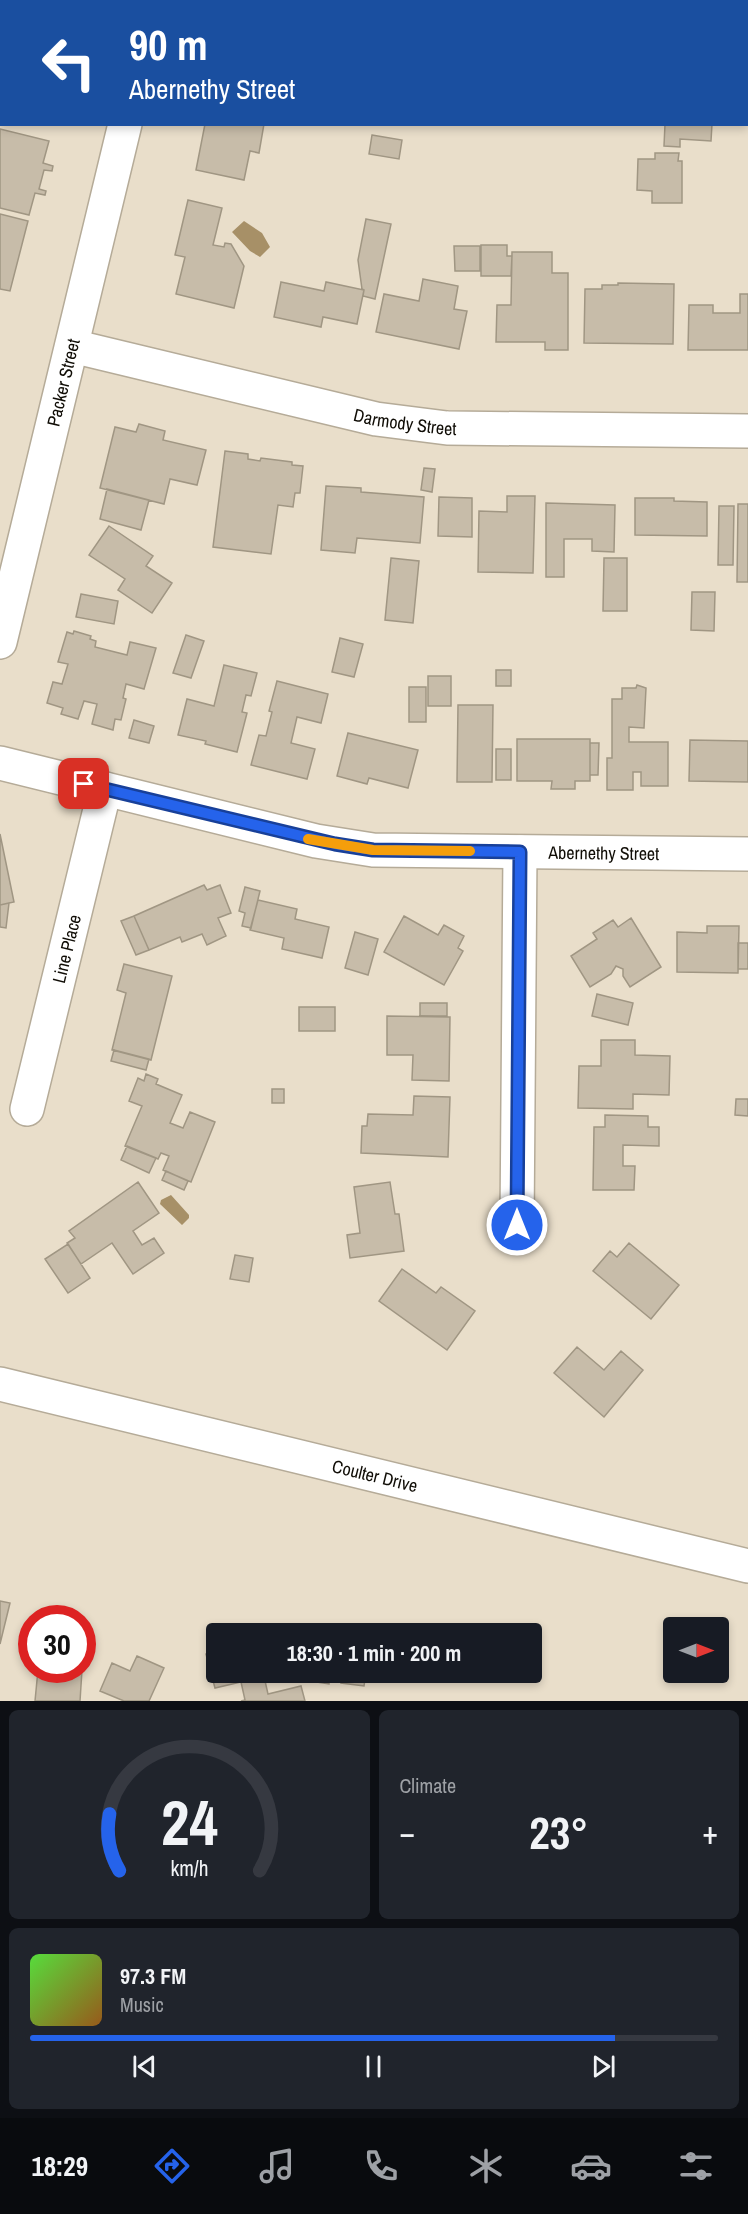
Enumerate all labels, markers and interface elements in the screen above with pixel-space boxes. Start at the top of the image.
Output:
text: 90 m [129,17,208,73]
icon: left [30,24,108,102]
text: Abernethy Street [129,71,295,107]
street label: Packer Street [40,336,85,429]
street label: Darmody Street [351,402,457,441]
pin [58,758,109,809]
icon: arrive [67,767,100,800]
street label: Abernethy Street [547,839,659,866]
street label: Line Place [46,912,86,986]
position arrow [485,1193,549,1257]
street label: Coulter Drive [330,1453,420,1498]
speed limit sign: 30 [18,1605,96,1683]
north arrow [663,1617,729,1683]
map controls [663,1617,729,1683]
text: 18:30 · 1 min · 200 m [287,1638,461,1668]
text: Climate [400,1772,456,1799]
text: 24 [161,1780,218,1864]
text: 23° [529,1802,588,1863]
text: − [400,1810,415,1854]
text: + [702,1810,718,1854]
text: km/h [170,1855,208,1884]
text: 97.3 FM [120,1961,186,1991]
text: Music [120,1991,164,2018]
icon: previous [128,2050,161,2083]
icon: pause [357,2050,390,2083]
icon: next [587,2050,620,2083]
icon: directions [151,2145,193,2187]
icon: music [256,2145,298,2187]
icon: phone [360,2145,402,2187]
icon: climate [465,2145,507,2187]
icon: car [570,2145,612,2187]
icon: filters [675,2145,717,2187]
text: 18:29 [31,2148,88,2184]

